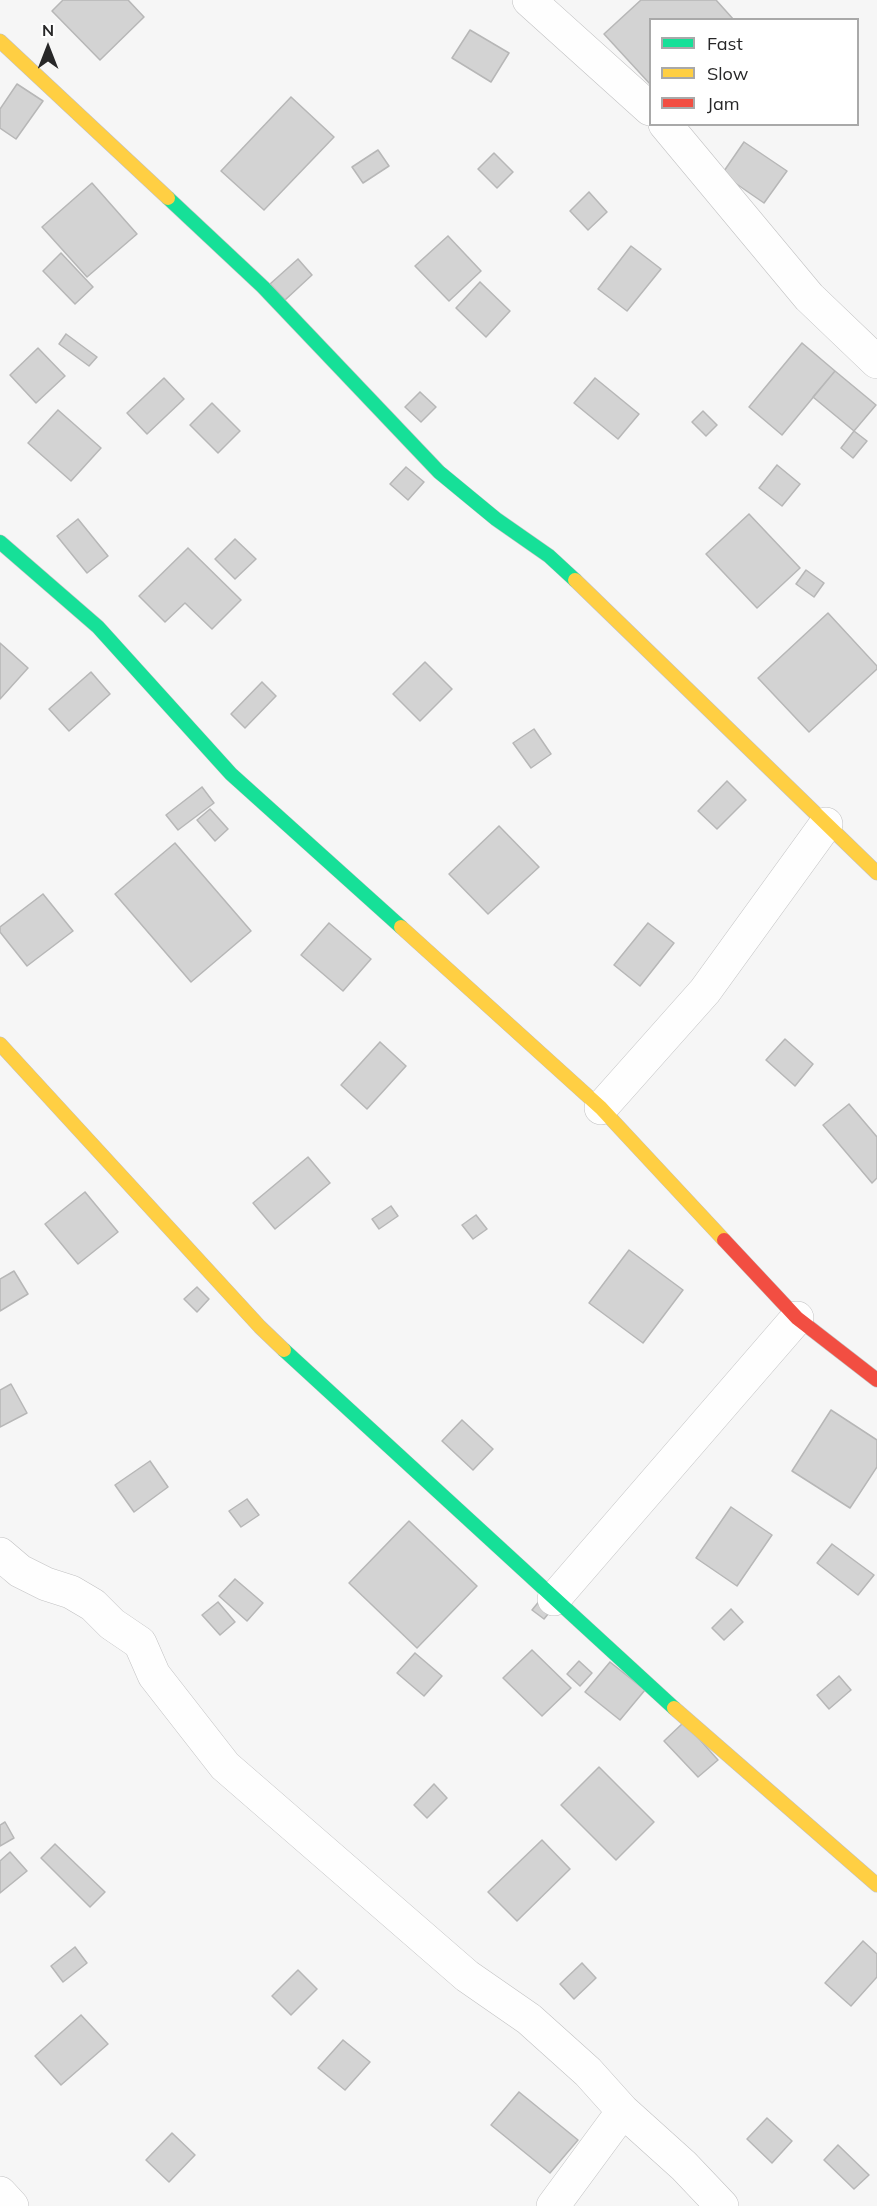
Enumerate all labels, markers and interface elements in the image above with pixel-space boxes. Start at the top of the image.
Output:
north arrow [18,18,78,78]
legend [649,18,859,126]
text: N [42,20,54,40]
text: Fast [707,32,743,55]
text: Slow [707,62,748,85]
text: Jam [707,92,740,115]

